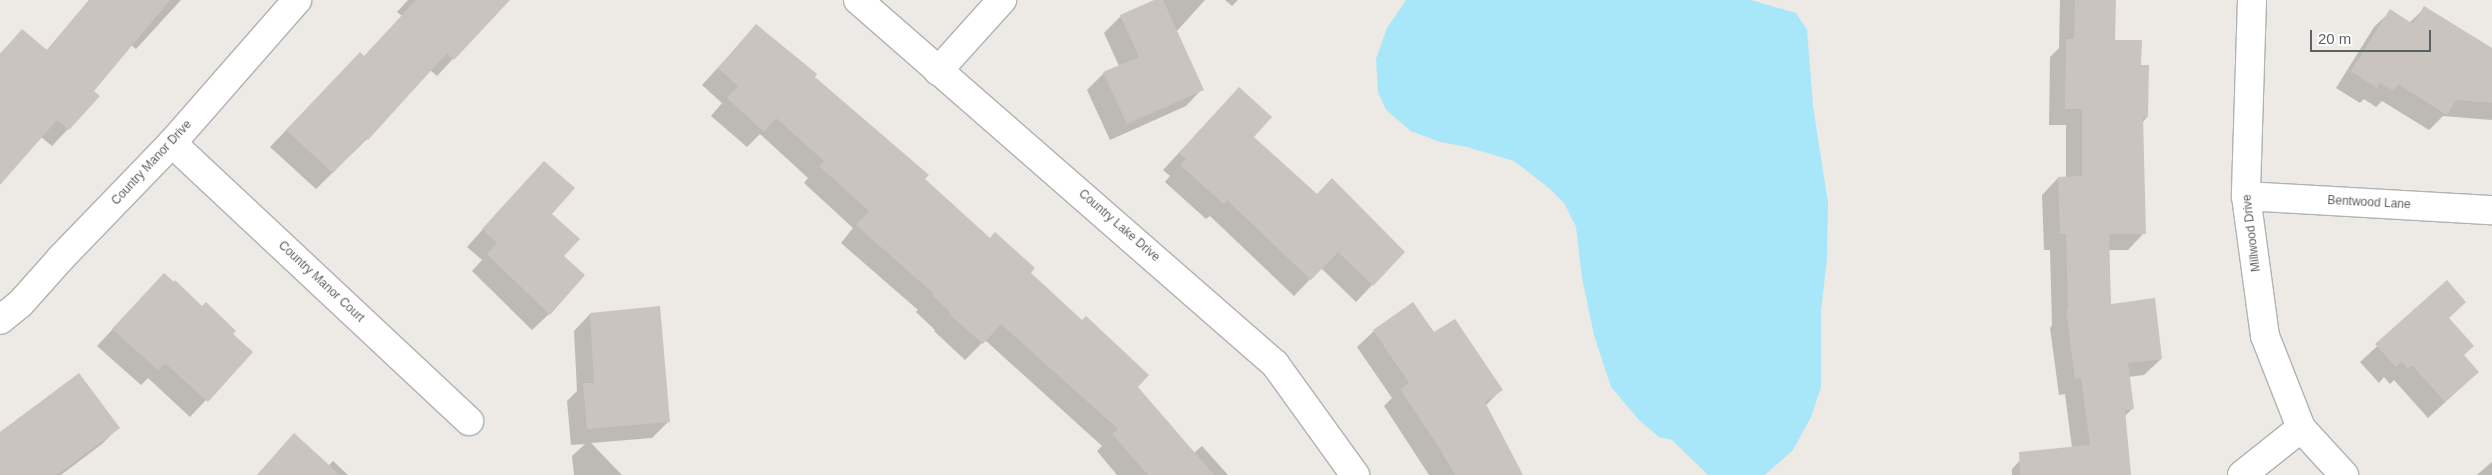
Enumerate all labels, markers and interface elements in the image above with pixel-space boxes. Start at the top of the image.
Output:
scale bar [2312,20,2433,52]
text: 20 m [2318,30,2351,47]
street label: Country Manor Drive [109,118,195,208]
street label: Country Lake Drive [1076,187,1162,265]
street label: Millwood Drive [2240,193,2264,273]
street label: Bentwood Lane [2327,194,2411,212]
street label: Country Manor Court [275,239,367,325]

